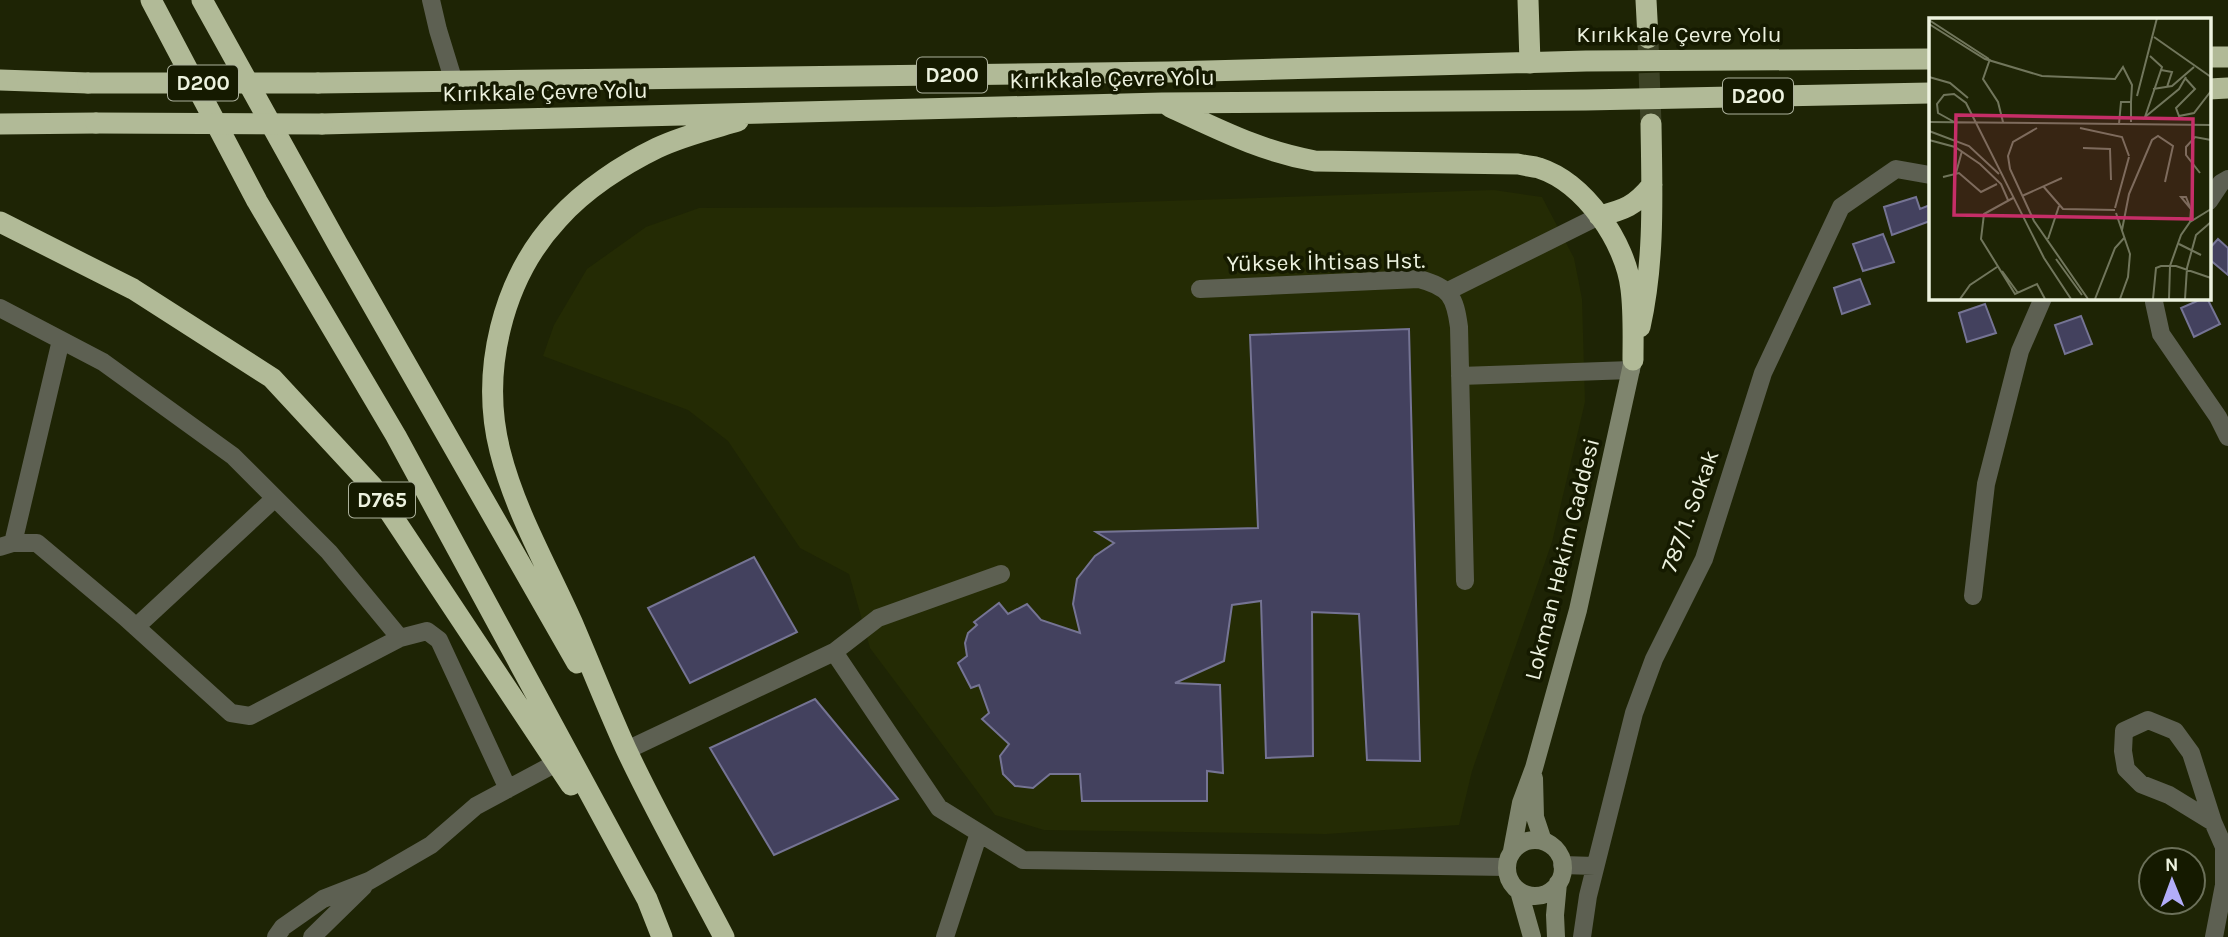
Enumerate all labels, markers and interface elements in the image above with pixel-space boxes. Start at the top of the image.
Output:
inset map [1929,18,2210,299]
street label: Kırıkkale Çevre Yolu [1576,21,1782,48]
road number: D200 [917,57,987,92]
street label: Kırıkkale Çevre Yolu [1009,64,1215,94]
road number: D200 [168,66,238,100]
street label: Kırıkkale Çevre Yolu [442,77,648,107]
road number: D200 [1723,78,1793,114]
street label: Yüksek İhtisas Hst. [1226,247,1426,277]
street label: Lokman Hekim Caddesi [1519,435,1605,683]
street label: 787/1. Sokak [1655,446,1725,576]
road number: D765 [349,482,415,518]
north arrow [2137,846,2207,916]
text: N [2165,854,2179,876]

